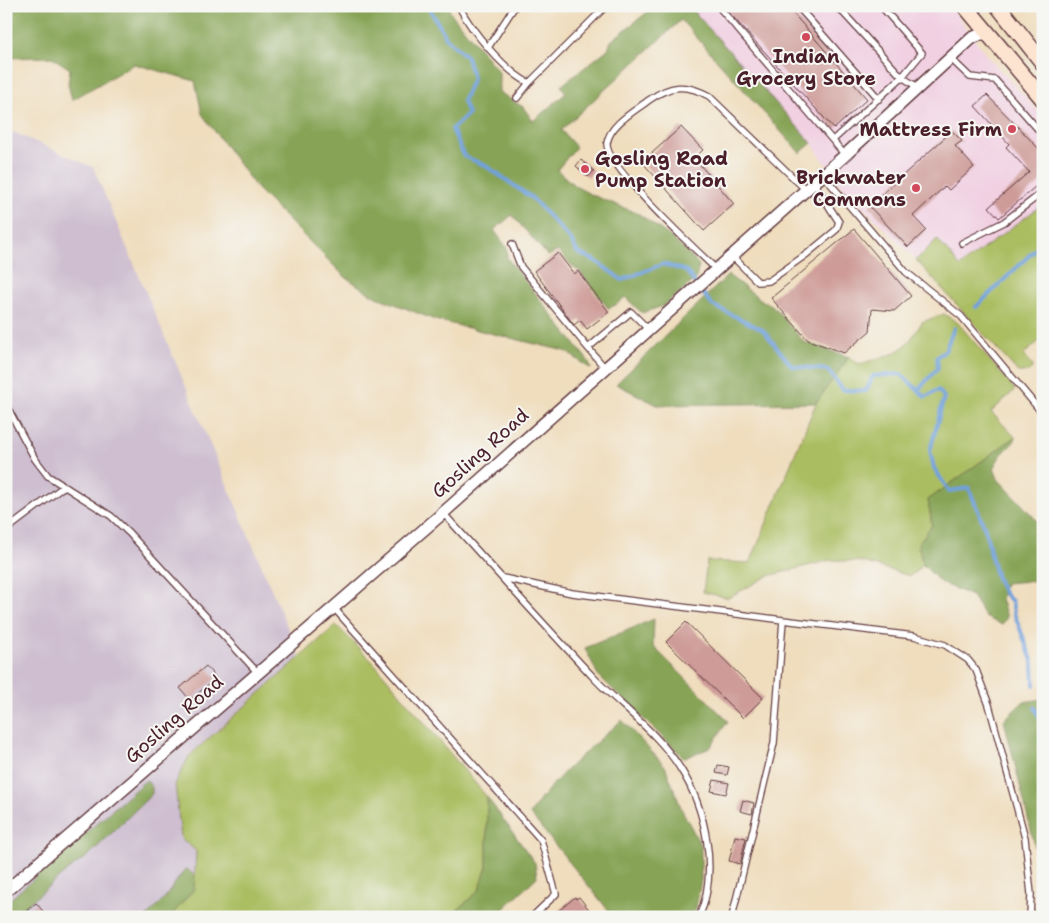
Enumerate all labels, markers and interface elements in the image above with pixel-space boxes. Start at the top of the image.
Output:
marker: Indian Grocery Store [800,31,812,43]
place label: Indian Grocery Store [736,44,876,91]
place label: Mattress Firm [859,117,1002,142]
marker: Mattress Firm [1006,123,1018,135]
place label: Gosling Road Pump Station [595,146,728,193]
marker: Gosling Road Pump Station [579,163,591,175]
place label: Brickwater Commons [796,165,906,212]
marker: Brickwater Commons [910,182,922,194]
street label: Gosling Road [426,403,534,503]
street label: Gosling Road [119,669,229,769]

